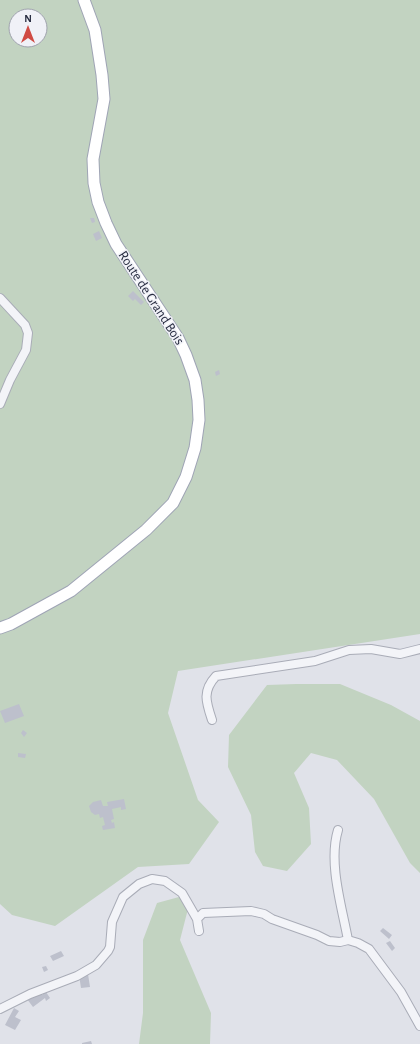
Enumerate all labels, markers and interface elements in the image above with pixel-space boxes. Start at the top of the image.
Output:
north arrow [8,8,48,48]
text: N [24,13,32,24]
street label: Route de Grand Bois [116,249,186,347]

